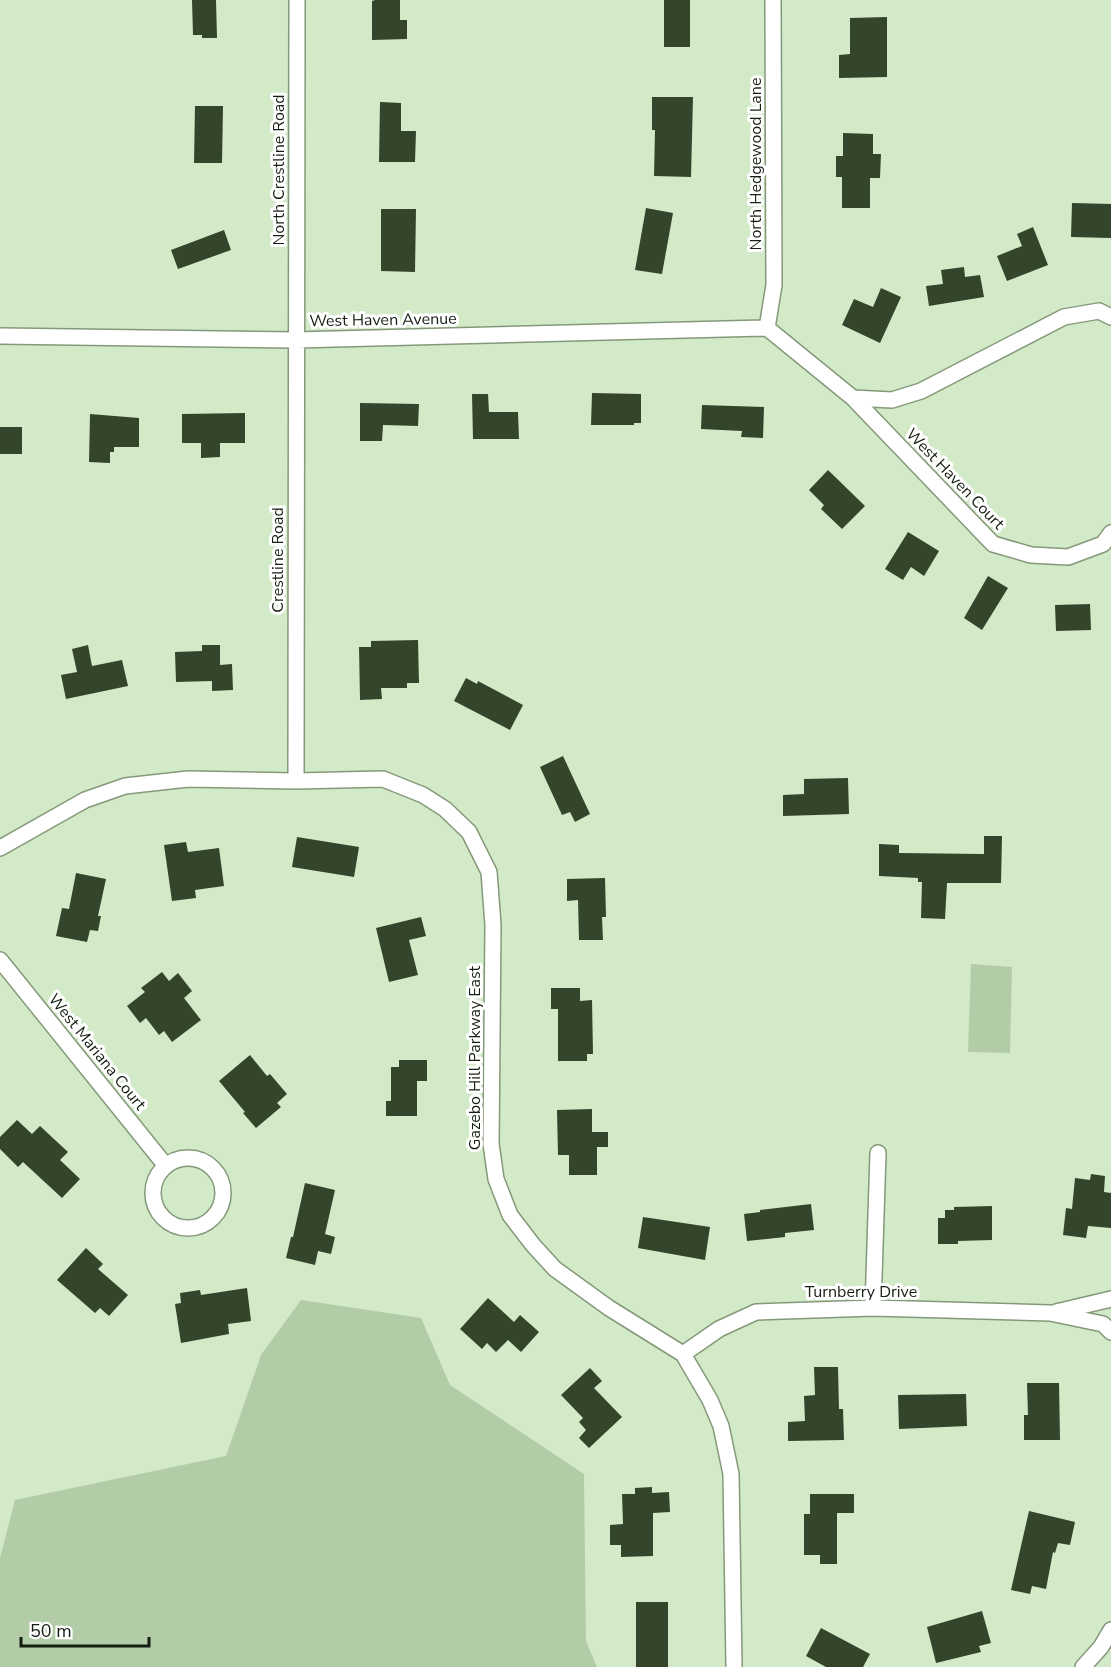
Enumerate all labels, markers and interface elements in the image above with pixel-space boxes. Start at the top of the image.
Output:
street label: North Hedgewood Lane [745,78,767,250]
street label: North Crestline Road [268,94,290,246]
street label: West Haven Avenue [309,308,457,332]
street label: West Haven Court [901,424,1009,535]
street label: Crestline Road [267,507,289,613]
street label: Gazebo Hill Parkway East [464,965,486,1150]
street label: West Mariana Court [43,989,151,1115]
street label: Turnberry Drive [805,1281,917,1303]
scale bar [21,1610,148,1648]
text: 50 m [30,1619,72,1643]

